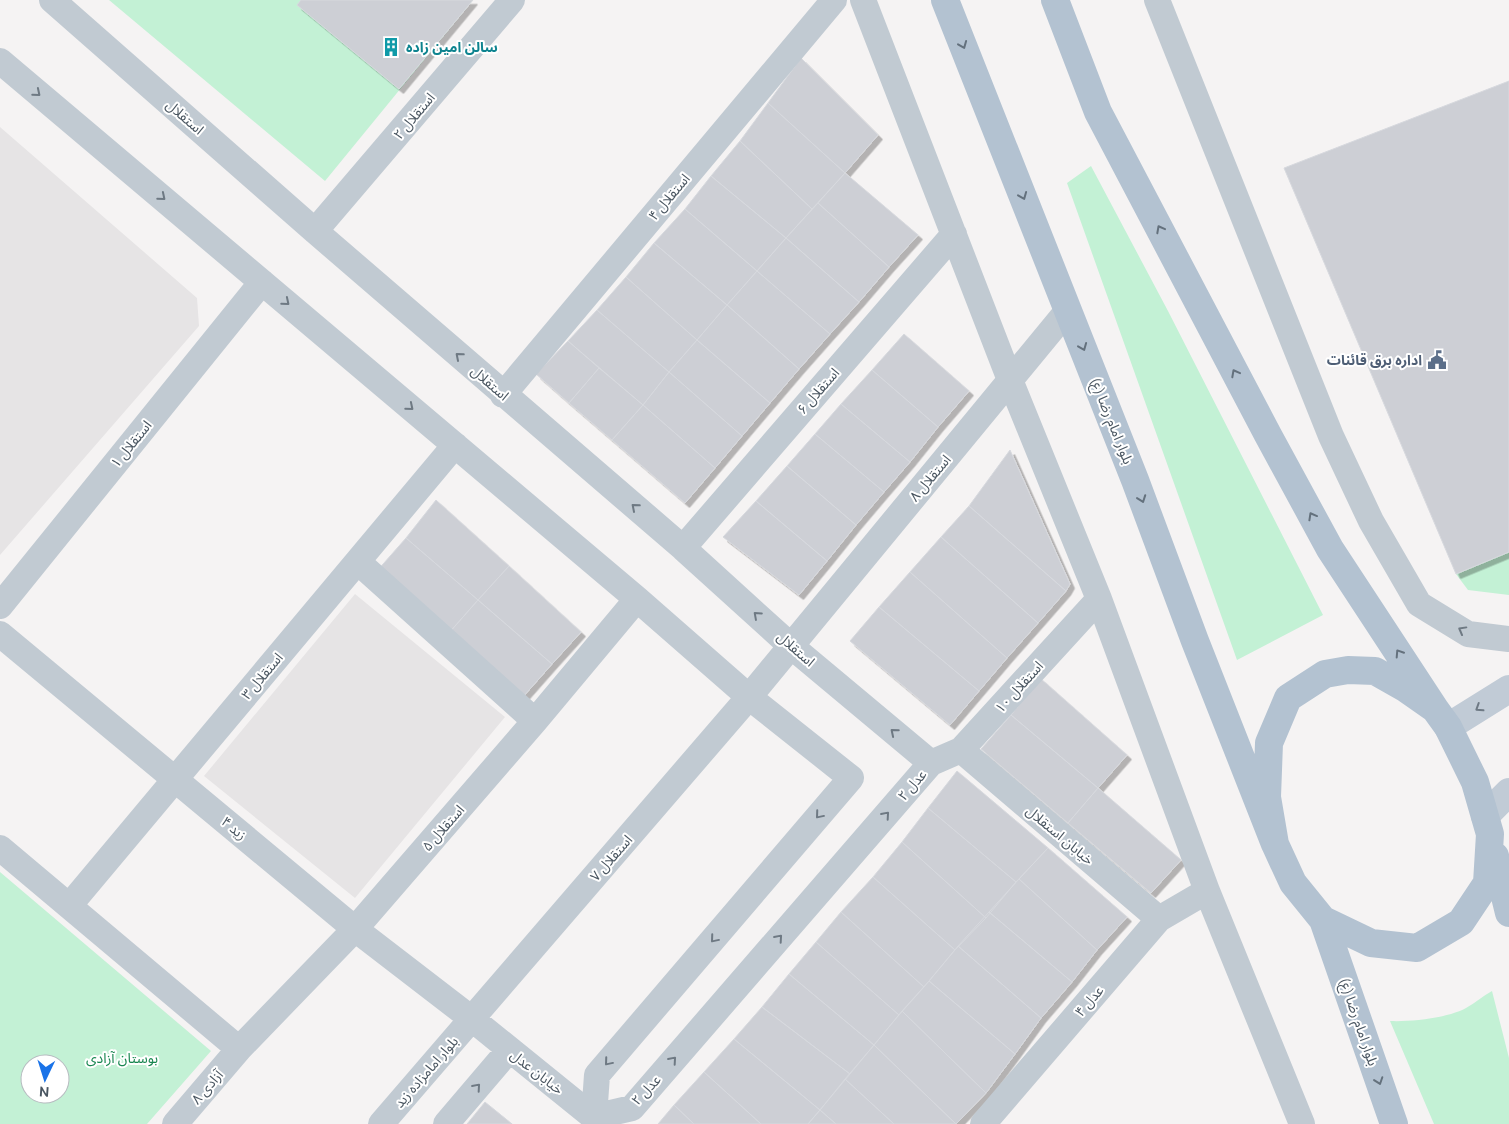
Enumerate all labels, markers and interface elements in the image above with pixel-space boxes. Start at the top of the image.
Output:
building icon: سالن امین زاده [380,36,402,58]
place label: سالن امین زاده [406,39,498,56]
one-way arrow [957,40,967,49]
one-way arrow [32,87,41,96]
street label: استقلال ۲ [390,89,439,143]
street label: استقلال [162,96,207,138]
street label: استقلال ۴ [645,170,694,224]
one-way arrow [1017,191,1027,200]
one-way arrow [156,192,165,201]
one-way arrow [1156,225,1166,234]
one-way arrow [280,296,289,304]
one-way arrow [1077,343,1087,351]
public building icon: اداره برق قائنات [1426,349,1448,371]
one-way arrow [455,352,464,361]
place label: اداره برق قائنات [1327,352,1422,369]
street label: استقلال [467,362,512,404]
street label: استقلال ۶ [794,365,843,418]
one-way arrow [1231,369,1241,378]
street label: بلوار امام رضا (ع) [1085,376,1137,468]
one-way arrow [404,401,413,410]
street label: استقلال ۱ [107,417,156,471]
street label: استقلال ۸ [906,451,955,505]
one-way arrow [1136,494,1146,503]
one-way arrow [632,504,641,513]
one-way arrow [1308,512,1318,521]
one-way arrow [753,611,762,620]
one-way arrow [1458,626,1467,636]
street label: استقلال [773,628,818,670]
street label: استقلال ۳ [238,649,287,703]
one-way arrow [1396,650,1405,659]
street label: استقلال ۱۰ [992,658,1047,717]
one-way arrow [1475,701,1484,711]
one-way arrow [890,728,899,737]
street label: عدل ۲ [894,766,930,804]
street label: استقلال ۵ [419,802,468,855]
street label: خیابان استقلال [1023,802,1097,868]
one-way arrow [817,809,825,818]
one-way arrow [880,812,889,821]
street label: زید ۴ [218,813,250,844]
street label: استقلال ۷ [587,832,636,885]
one-way arrow [710,933,719,942]
one-way arrow [774,934,783,943]
street label: بلوار امام رضا (ع) [1334,976,1382,1069]
street label: عدل ۴ [1071,982,1107,1020]
street label: بلوار امامزاده زید [391,1033,462,1111]
street label: خیابان عدل [507,1046,567,1098]
park label: بوستان آزادی [86,1050,158,1067]
north arrow [20,1054,70,1104]
one-way arrow [605,1057,614,1066]
one-way arrow [667,1057,676,1066]
street label: آزادی ۸ [188,1066,227,1108]
street label: عدل ۲ [628,1072,665,1109]
one-way arrow [1374,1077,1384,1085]
text: N [38,1084,50,1100]
one-way arrow [472,1084,480,1093]

